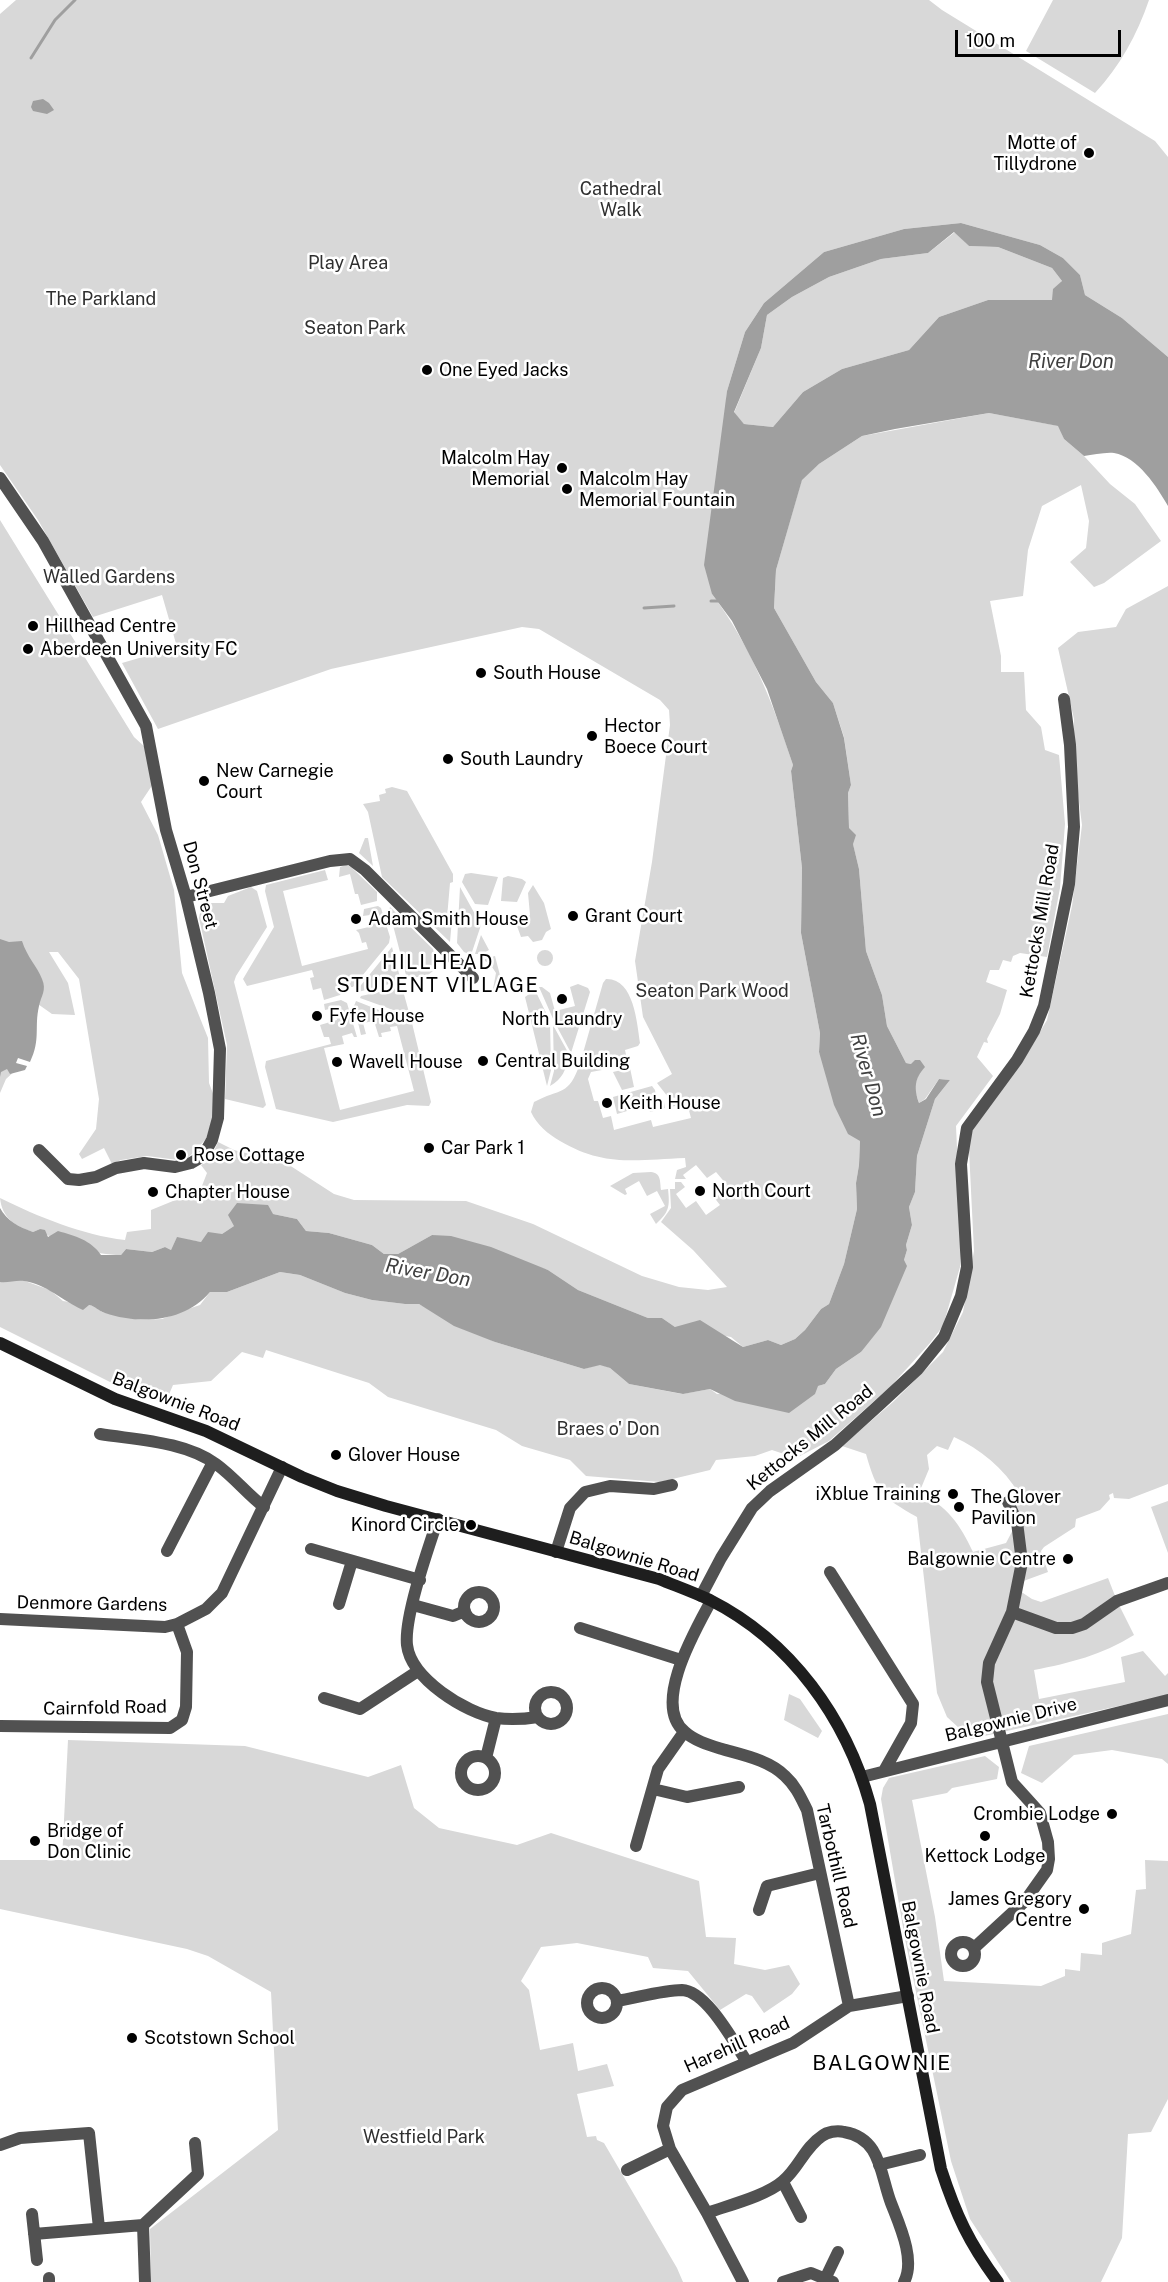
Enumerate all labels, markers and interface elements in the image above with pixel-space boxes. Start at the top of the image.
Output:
scale bar [958,18,1124,56]
text: 100 m [966,30,1015,51]
place label: Motte of Tillydrone [994,132,1077,174]
marker: Motte of Tillydrone [1082,146,1096,160]
park label: Cathedral Walk [580,178,662,220]
park label: Play Area [308,252,388,274]
park label: The Parkland [46,288,156,310]
park label: Seaton Park [304,317,406,339]
water label: River Don [1028,350,1114,374]
place label: One Eyed Jacks [439,359,568,381]
marker: One Eyed Jacks [420,363,434,377]
place label: Malcolm Hay Memorial [441,447,550,490]
marker: Malcolm Hay Memorial [555,461,569,475]
place label: Malcolm Hay Memorial Fountain [579,468,735,510]
marker: Malcolm Hay Memorial Fountain [560,482,574,496]
park label: Walled Gardens [43,566,175,588]
place label: Hillhead Centre [45,615,176,637]
marker: Hillhead Centre [26,619,40,633]
place label: Aberdeen University FC [40,638,238,660]
marker: Aberdeen University FC [21,642,35,656]
place label: South House [493,662,601,684]
marker: South House [474,666,488,680]
place label: Hector Boece Court [604,715,708,758]
marker: Hector Boece Court [585,729,599,743]
place label: South Laundry [460,748,583,770]
marker: South Laundry [441,752,455,766]
place label: New Carnegie Court [216,760,334,802]
marker: New Carnegie Court [197,774,211,788]
street label: Don Street [178,839,222,931]
street label: Kettocks Mill Road [1016,842,1064,1000]
place label: Grant Court [585,905,683,927]
place label: Adam Smith House [368,908,529,930]
marker: Grant Court [566,909,580,923]
marker: Adam Smith House [349,912,363,926]
district label: HILLHEAD STUDENT VILLAGE [337,951,539,998]
park label: Seaton Park Wood [635,980,789,1002]
marker: North Laundry [555,992,569,1006]
place label: Fyfe House [329,1005,424,1027]
place label: North Laundry [502,1008,622,1030]
marker: Fyfe House [310,1009,324,1023]
water label: River Don [845,1030,891,1120]
place label: Central Building [495,1050,630,1072]
place label: Wavell House [349,1051,463,1073]
marker: Central Building [476,1054,490,1068]
marker: Wavell House [330,1055,344,1069]
place label: Keith House [619,1092,721,1114]
marker: Keith House [600,1096,614,1110]
place label: Car Park 1 [441,1137,525,1159]
marker: Car Park 1 [422,1141,436,1155]
place label: Rose Cottage [193,1144,305,1166]
marker: Rose Cottage [174,1148,188,1162]
place label: North Court [712,1180,811,1202]
place label: Chapter House [165,1181,290,1203]
marker: North Court [693,1184,707,1198]
marker: Chapter House [146,1185,160,1199]
water label: River Don [384,1254,472,1292]
street label: Balgownie Road [109,1368,243,1436]
street label: Kettocks Mill Road [743,1381,877,1495]
park label: Braes o' Don [556,1418,660,1440]
place label: Glover House [348,1444,460,1466]
marker: Glover House [329,1448,343,1462]
place label: iXblue Training [815,1483,941,1505]
place label: The Glover Pavilion [971,1486,1061,1528]
marker: iXblue Training [946,1487,960,1501]
marker: The Glover Pavilion [952,1500,966,1514]
place label: Kinord Circle [351,1514,459,1536]
marker: Kinord Circle [464,1518,478,1532]
street label: Balgownie Road [566,1527,702,1587]
place label: Balgownie Centre [907,1548,1056,1570]
marker: Balgownie Centre [1061,1552,1075,1566]
street label: Denmore Gardens [16,1592,168,1616]
street label: Balgownie Drive [943,1693,1079,1747]
street label: Cairnfold Road [43,1696,167,1720]
street label: Tarbothill Road [811,1802,861,1930]
place label: Crombie Lodge [973,1803,1100,1825]
marker: Crombie Lodge [1105,1807,1119,1821]
place label: Bridge of Don Clinic [47,1820,131,1862]
marker: Kettock Lodge [978,1829,992,1843]
marker: Bridge of Don Clinic [28,1834,42,1848]
place label: Kettock Lodge [925,1845,1045,1867]
place label: James Gregory Centre [948,1888,1072,1930]
street label: Balgownie Road [897,1899,943,2035]
marker: James Gregory Centre [1077,1902,1091,1916]
street label: Harehill Road [681,2012,793,2078]
place label: Scotstown School [144,2027,295,2049]
marker: Scotstown School [125,2031,139,2045]
district label: BALGOWNIE [812,2051,952,2077]
park label: Westfield Park [363,2126,485,2148]

